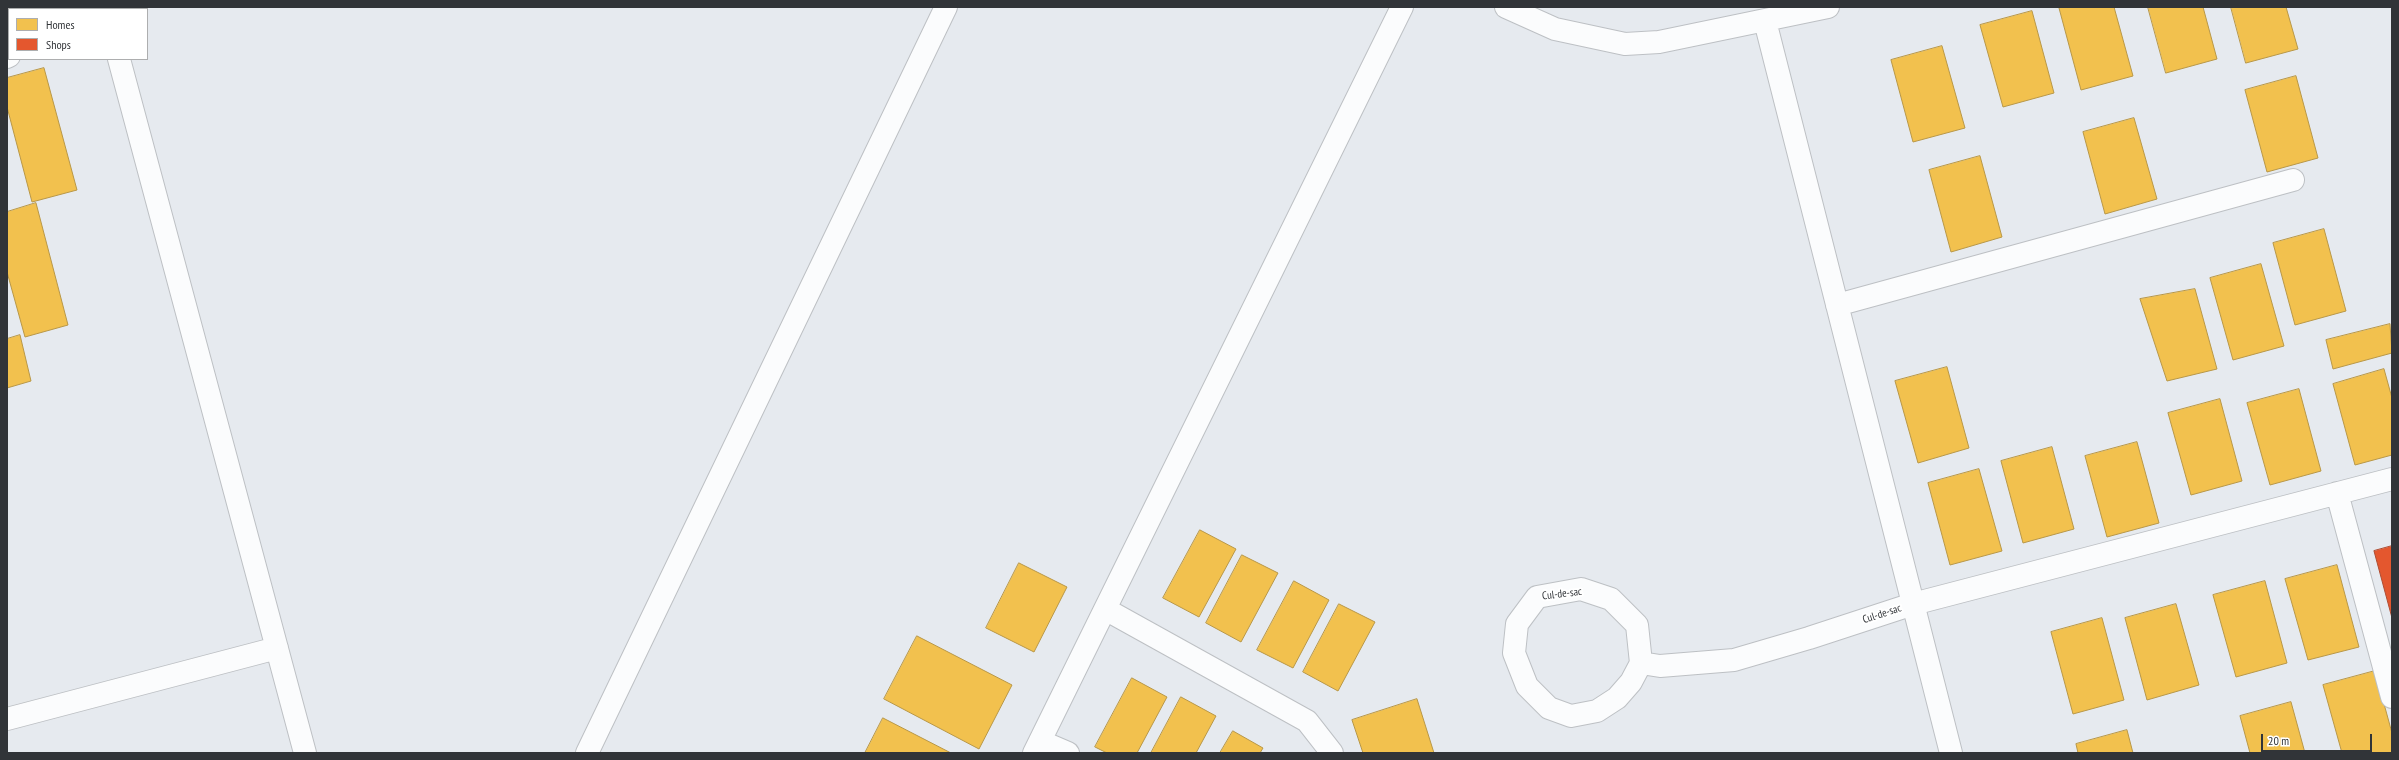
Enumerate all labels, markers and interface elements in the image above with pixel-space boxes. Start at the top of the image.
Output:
legend [8,8,148,60]
text: Homes [46,17,74,32]
text: Shops [46,37,71,52]
street label: Cul-de-sac [1541,585,1583,603]
street label: Cul-de-sac [1861,602,1903,626]
scale bar [2263,726,2374,752]
text: 20 m [2268,733,2289,748]

